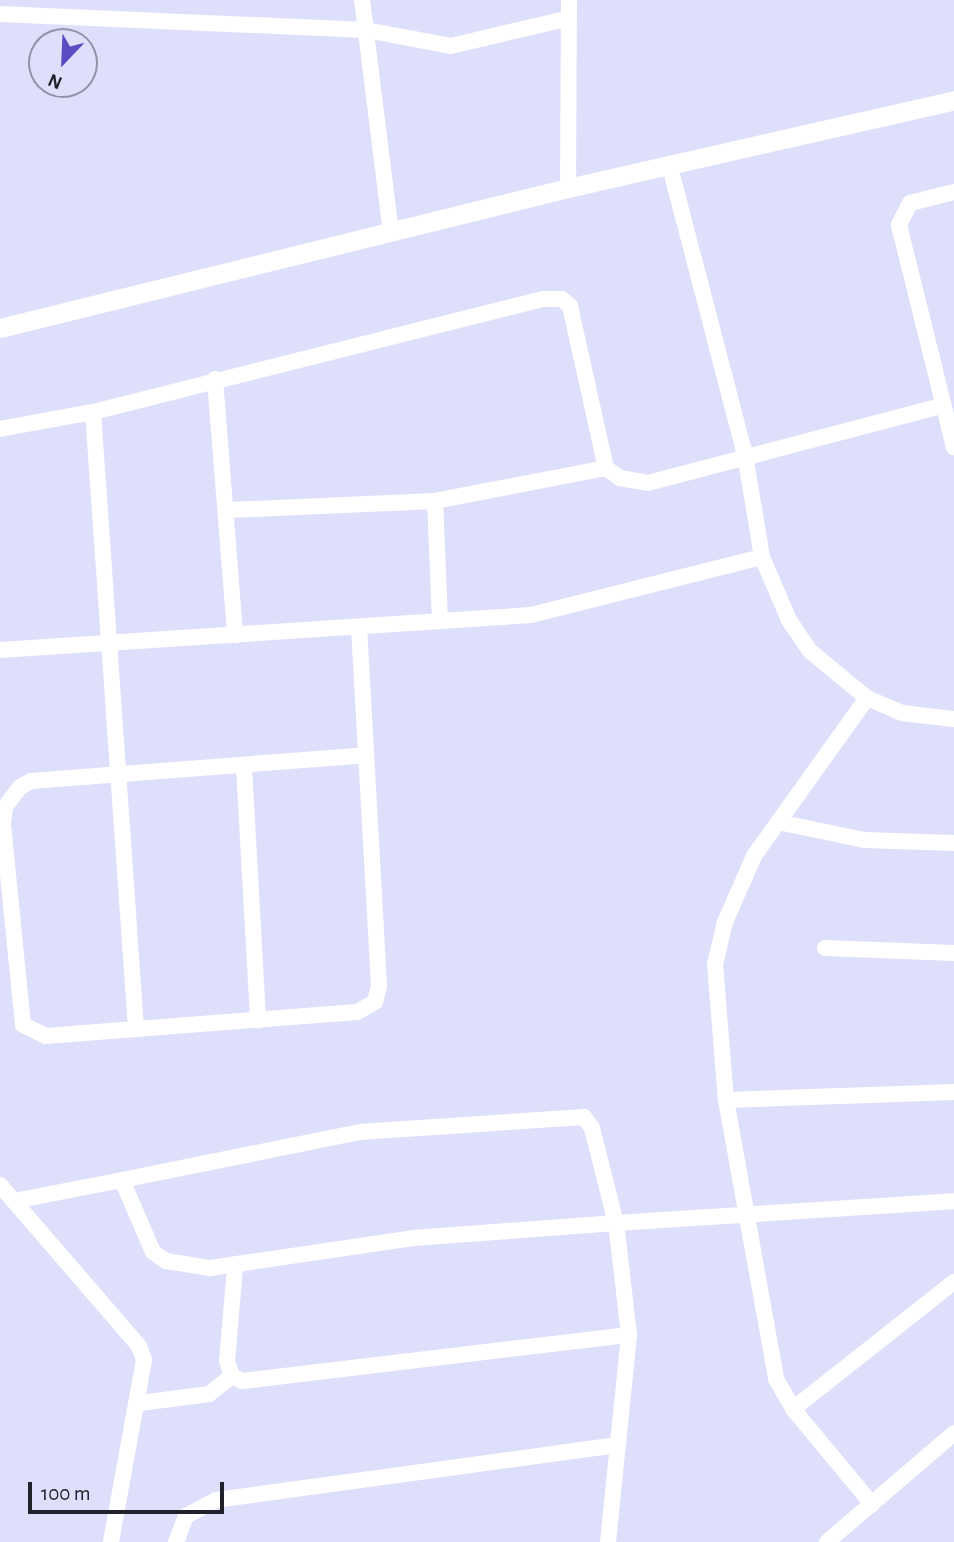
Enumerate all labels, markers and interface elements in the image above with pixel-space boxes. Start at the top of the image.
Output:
north arrow [28,28,98,98]
text: N [46,70,65,92]
scale bar [32,1468,228,1512]
text: 100 m [41,1483,91,1504]

